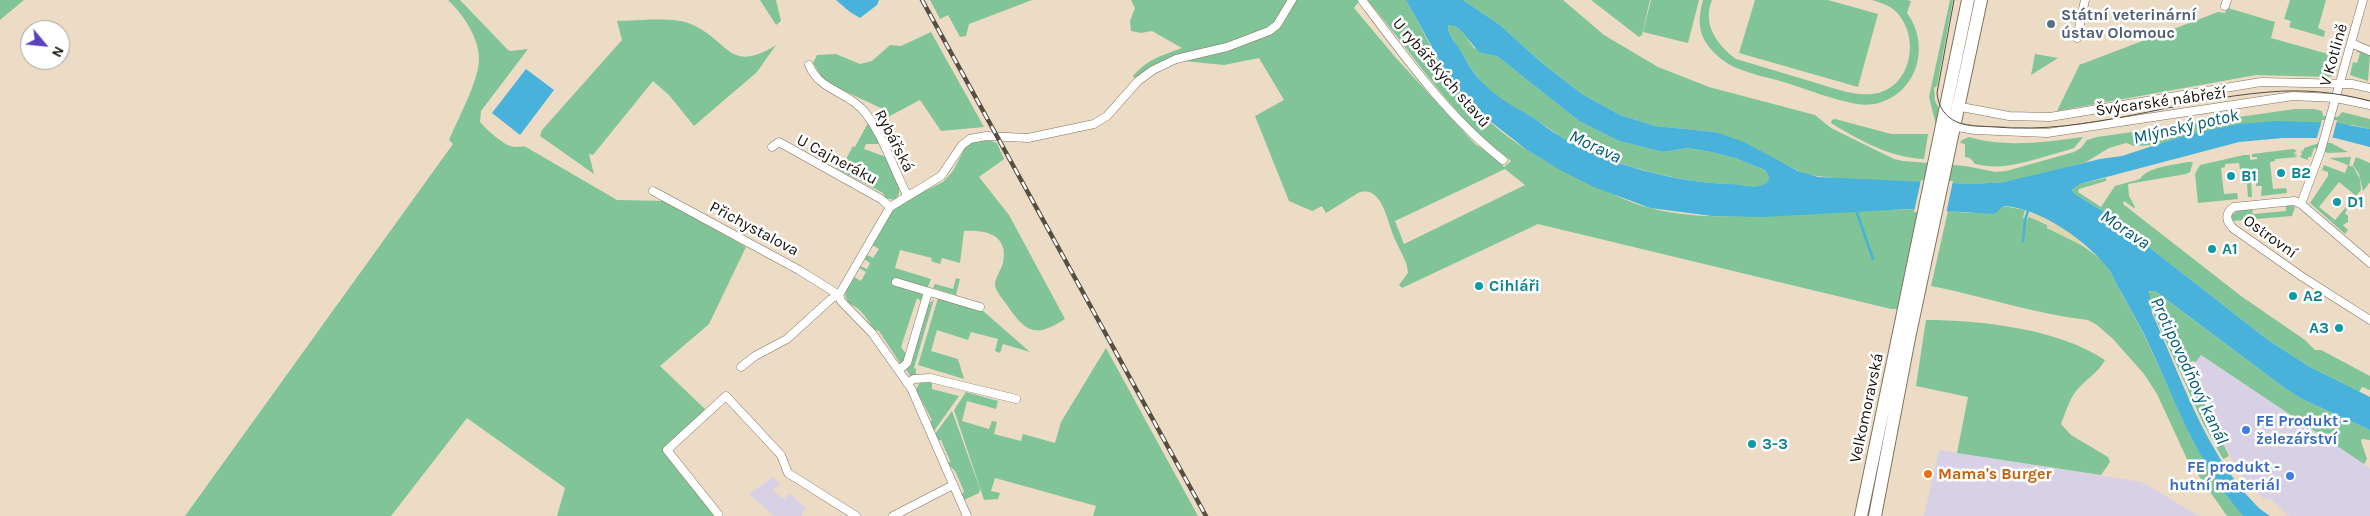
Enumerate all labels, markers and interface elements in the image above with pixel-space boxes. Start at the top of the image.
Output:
place label: Státní veterinární ústav Olomouc [2061,5,2196,43]
street label: U rybářských stavů [1388,14,1494,132]
marker: Státní veterinární ústav Olomouc [2045,18,2057,30]
north arrow [20,20,70,70]
street label: V Kotlině [2316,21,2352,89]
text: N [48,43,68,60]
street label: Švýcarské nábřeží [2094,83,2228,121]
water label: Mlýnský potok [2131,104,2241,150]
street label: Rybářská [870,107,918,175]
water label: Morava [1565,126,1625,168]
street label: U Cajneráku [793,131,881,189]
place label: B2 [2291,163,2311,183]
place label: B1 [2241,166,2257,186]
marker: B2 [2275,167,2287,179]
marker: B1 [2225,170,2237,182]
place label: D1 [2347,192,2364,212]
marker: D1 [2331,196,2343,208]
street label: Přichystalova [706,198,802,260]
water label: Morava [2096,206,2154,254]
street label: Ostrovní [2239,211,2301,263]
place label: A1 [2222,239,2238,259]
marker: A1 [2206,243,2218,255]
place label: Cihláři [1489,276,1540,296]
marker: Cihláři [1473,280,1485,292]
place label: A2 [2303,286,2323,306]
marker: A2 [2287,290,2299,302]
water label: Protipovodňový kanál [2145,294,2233,448]
place label: A3 [2309,318,2329,338]
marker: A3 [2333,322,2345,334]
street label: Velkomoravská [1846,351,1888,465]
place label: FE Produkt - železářství [2256,411,2348,449]
marker: FE Produkt - železářství [2240,424,2252,436]
place label: 3-3 [1762,434,1788,454]
marker: 3-3 [1746,438,1758,450]
place label: FE produkt - hutní materiál [2169,457,2280,495]
place label: Mama's Burger [1938,464,2052,484]
marker: Mama's Burger [1922,468,1934,480]
marker: FE produkt - hutní materiál [2284,470,2296,482]

